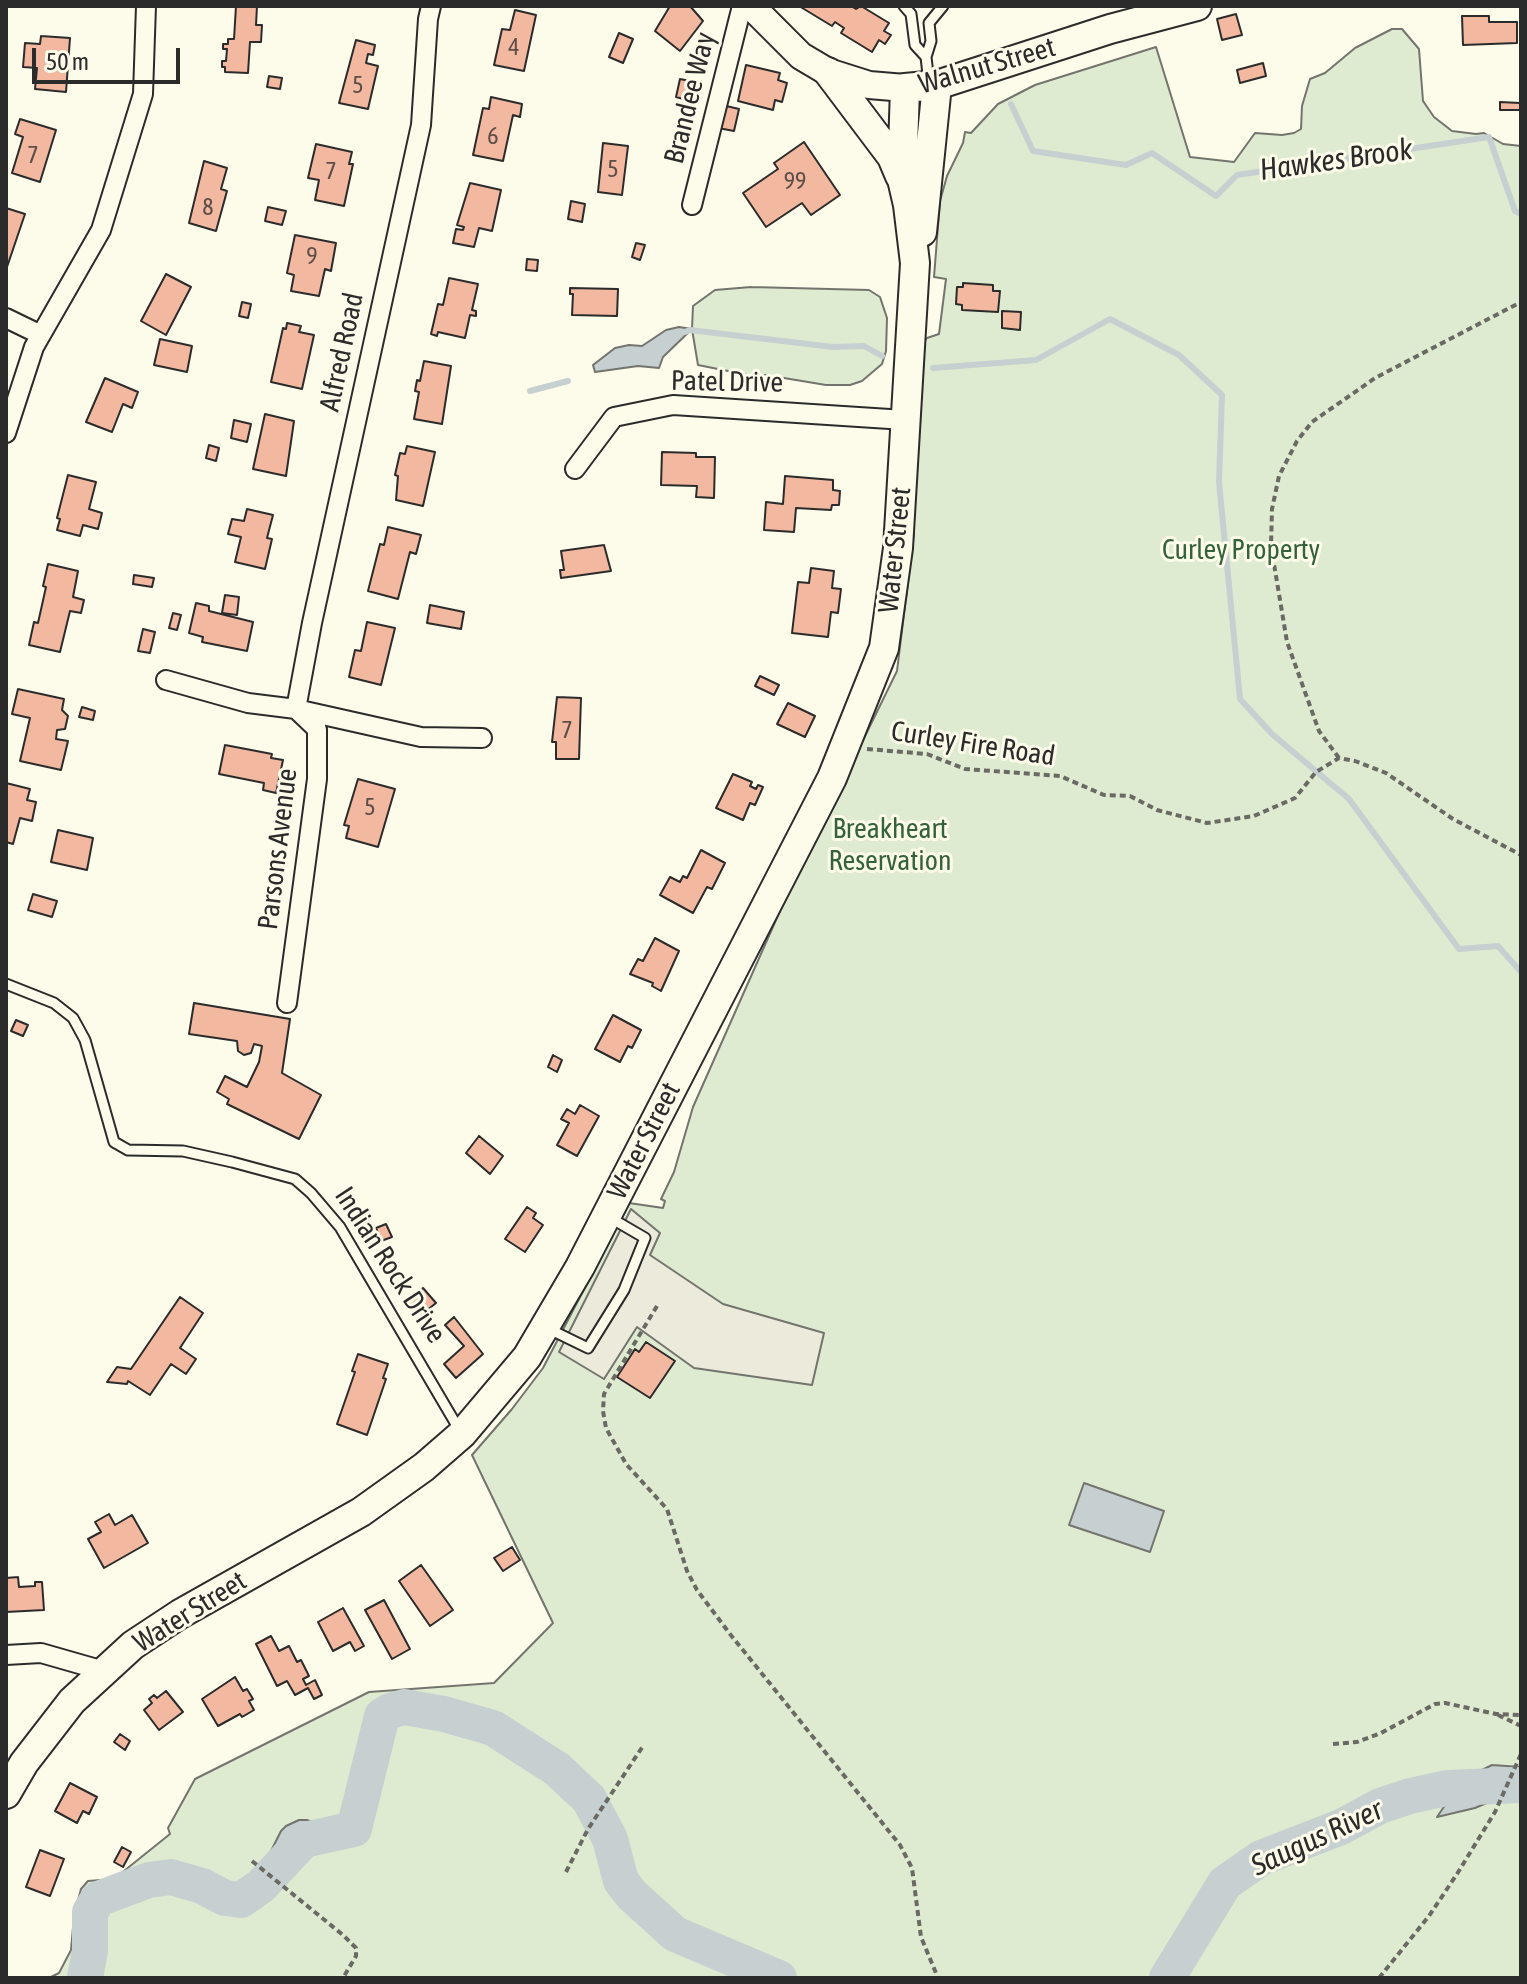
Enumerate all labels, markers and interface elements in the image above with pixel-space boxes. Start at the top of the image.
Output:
street label: Brandee Way [657,29,723,167]
street label: Walnut Street [915,31,1059,101]
scale bar [36,32,184,82]
house number: 4 [508,33,520,61]
text: 50 m [46,48,89,75]
house number: 5 [352,71,364,99]
house number: 6 [487,122,499,150]
water label: Hawkes Brook [1257,131,1415,189]
house number: 7 [27,141,39,169]
house number: 5 [607,155,619,183]
house number: 7 [325,157,337,185]
house number: 99 [784,167,806,195]
house number: 8 [202,193,214,221]
house number: 9 [306,242,318,270]
street label: Alfred Road [313,290,371,414]
street label: Patel Drive [671,364,783,400]
street label: Water Street [872,485,918,615]
park label: Curley Property [1162,533,1320,567]
street label: Curley Fire Road [889,714,1057,774]
house number: 7 [561,716,573,744]
street label: Parsons Avenue [251,766,305,932]
house number: 5 [364,793,376,821]
park label: Breakheart Reservation [828,812,952,878]
street label: Water Street [600,1077,688,1205]
street label: Indian Rock Drive [327,1181,453,1349]
street label: Water Street [127,1564,253,1660]
water label: Saugus River [1246,1792,1388,1884]

